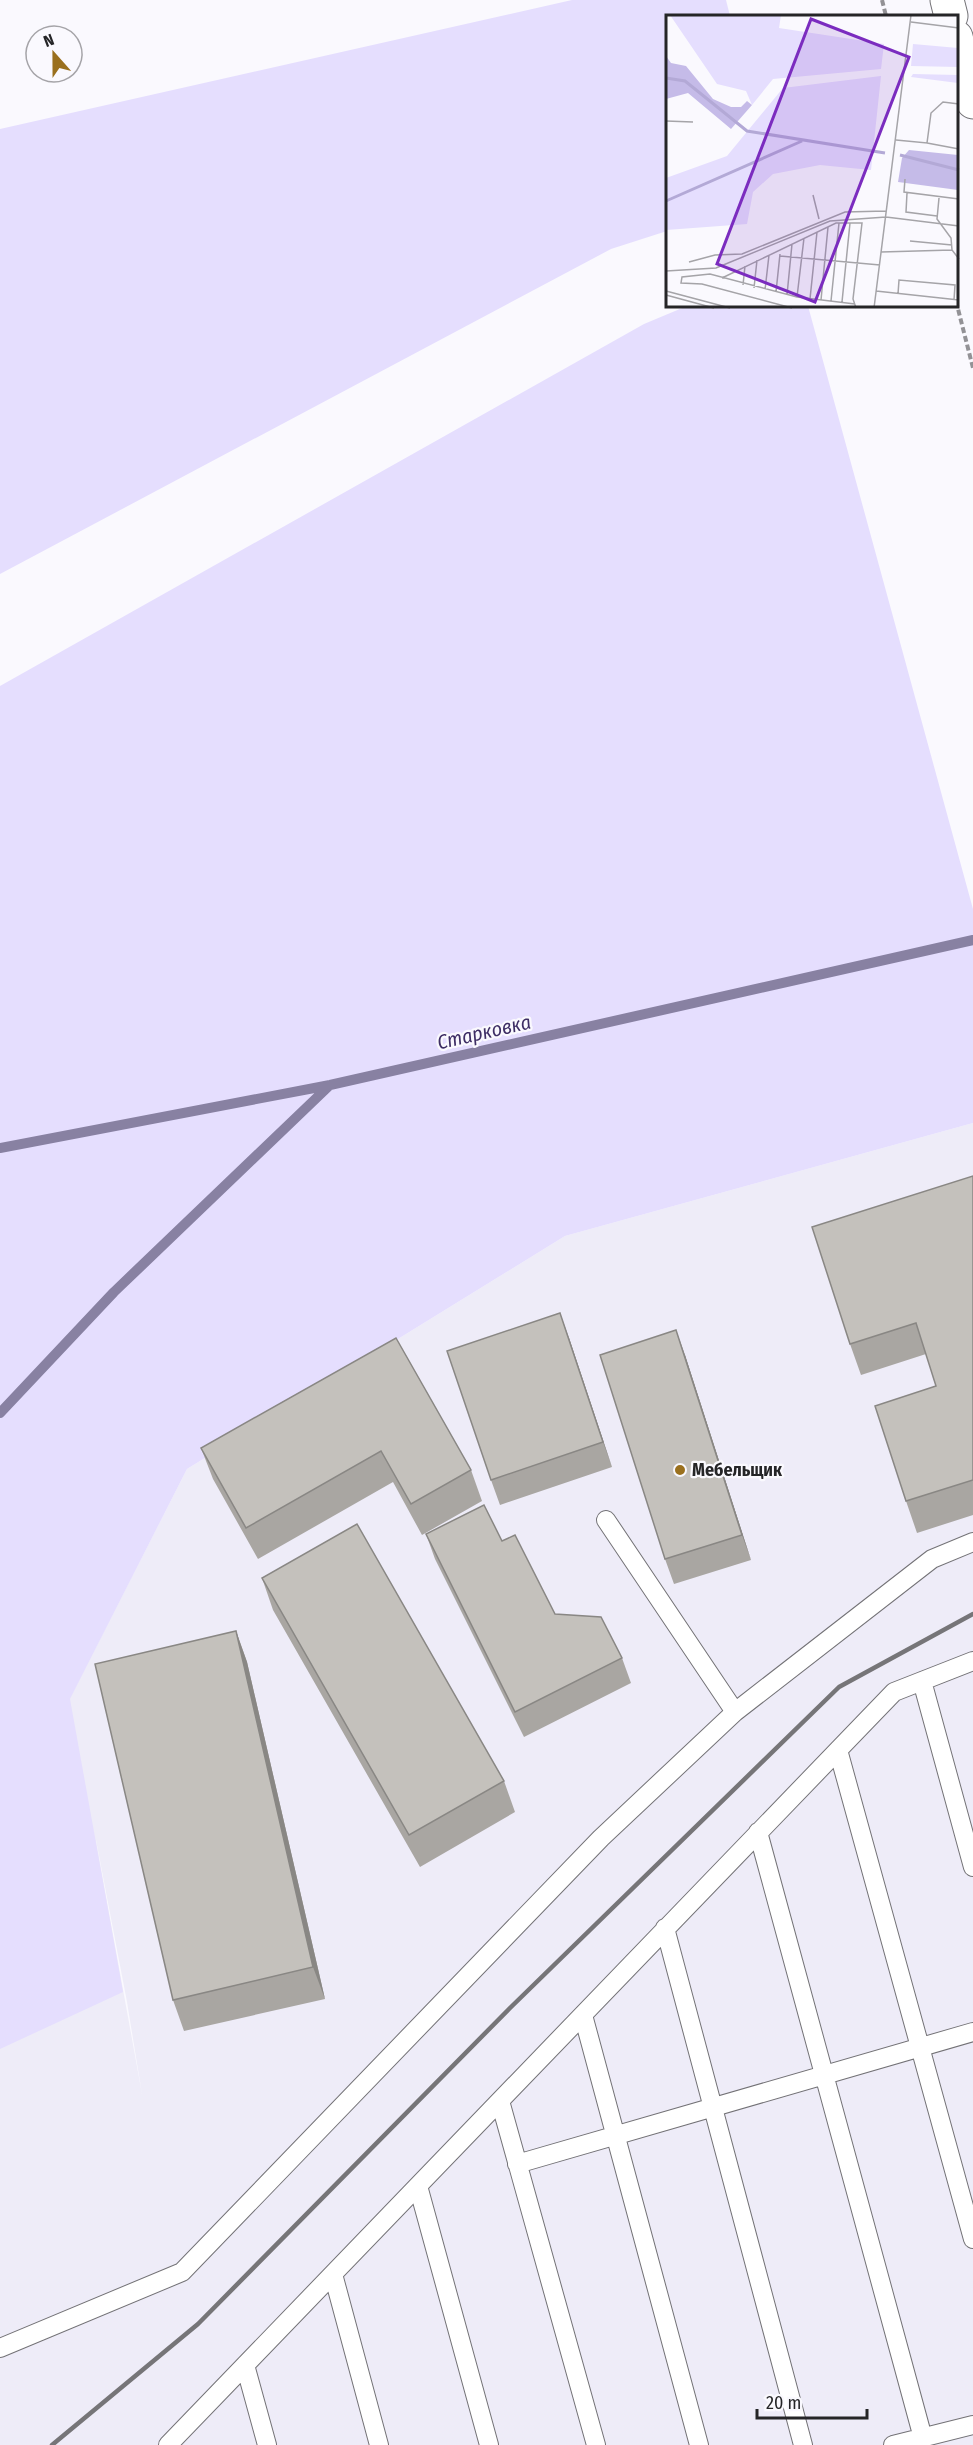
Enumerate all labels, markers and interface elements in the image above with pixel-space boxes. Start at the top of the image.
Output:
inset map [666,15,958,308]
north arrow [24,24,84,84]
text: N [41,30,57,51]
water label: Старковка [435,1010,533,1054]
place label: Мебельщик [692,1459,783,1481]
marker: Мебельщик [673,1463,687,1477]
scale bar [757,2382,866,2420]
text: 20 m [766,2392,801,2414]

